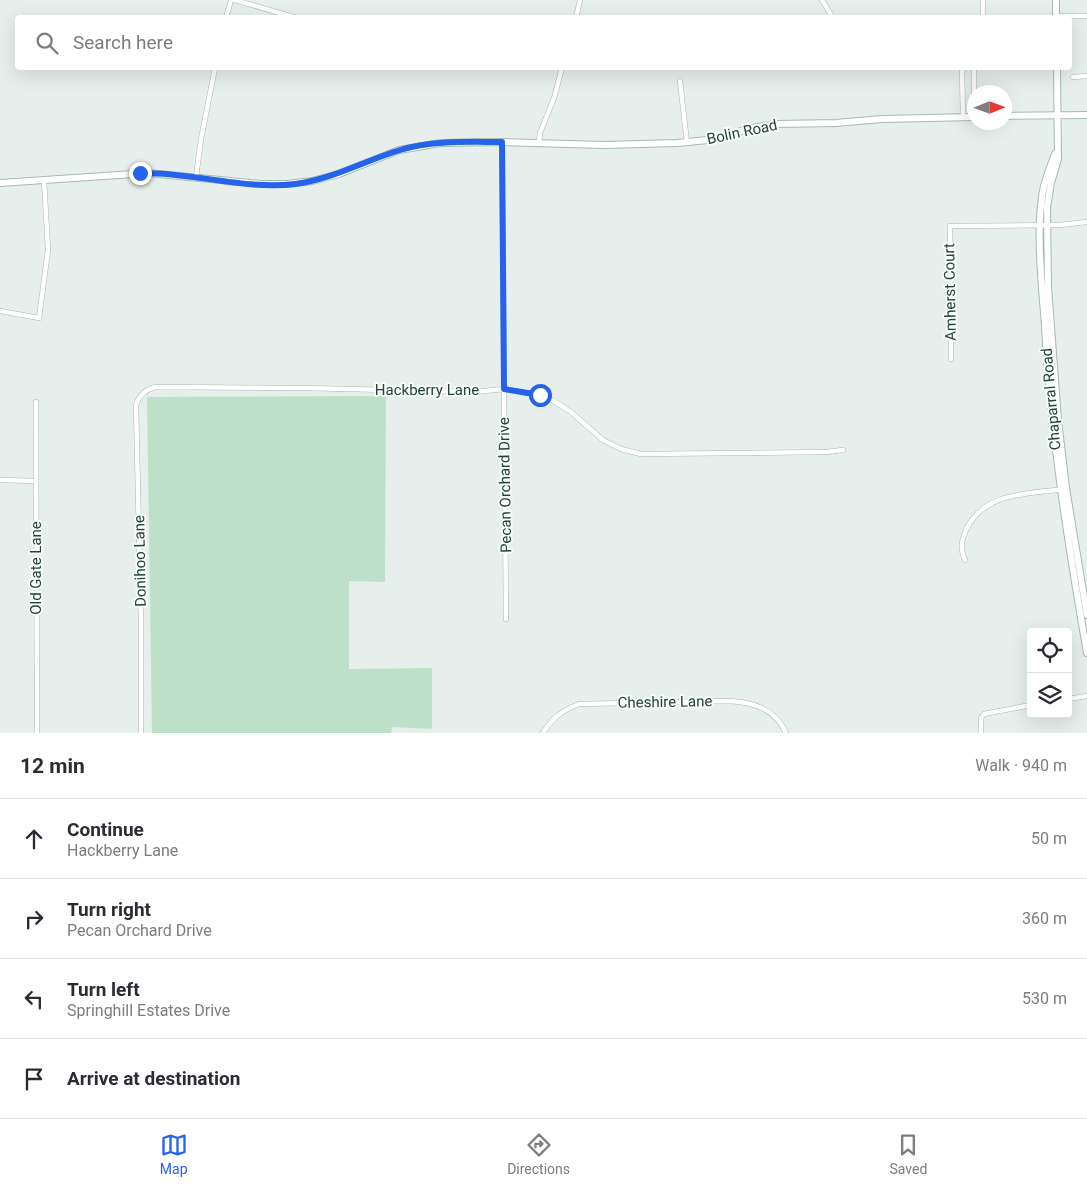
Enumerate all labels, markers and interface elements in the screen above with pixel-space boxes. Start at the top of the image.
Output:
search box [15,15,1072,70]
icon: search [33,29,61,57]
text: Search here [73,31,173,54]
north arrow [967,85,1012,130]
street label: Bolin Road [705,116,779,148]
route end [129,162,152,185]
street label: Amherst Court [940,243,960,341]
street label: Chaparral Road [1038,347,1064,451]
street label: Hackberry Lane [375,381,479,399]
route start [529,384,552,407]
street label: Pecan Orchard Drive [495,417,515,553]
street label: Donihoo Lane [130,515,150,607]
street label: Old Gate Lane [27,521,45,615]
map controls [1027,628,1072,718]
button: locate [1027,628,1072,673]
button: layers [1027,673,1072,718]
street label: Cheshire Lane [617,692,713,712]
text: 12 min [20,754,85,778]
text: Walk · 940 m [975,756,1067,775]
text: Continue [67,818,144,841]
icon: ahead [20,825,48,853]
text: 50 m [1031,829,1067,848]
text: Hackberry Lane [67,841,178,860]
text: Turn right [67,898,151,921]
icon: right [20,905,48,933]
text: 360 m [1022,909,1067,928]
text: Pecan Orchard Drive [67,921,212,940]
text: Turn left [67,978,140,1001]
icon: left [20,985,48,1013]
text: 530 m [1022,989,1067,1008]
text: Springhill Estates Drive [67,1001,230,1020]
icon: arrive [20,1065,48,1093]
text: Arrive at destination [67,1067,240,1090]
tab: Map [160,1131,188,1177]
tab: Directions [507,1131,570,1177]
tab: Saved [889,1131,927,1177]

